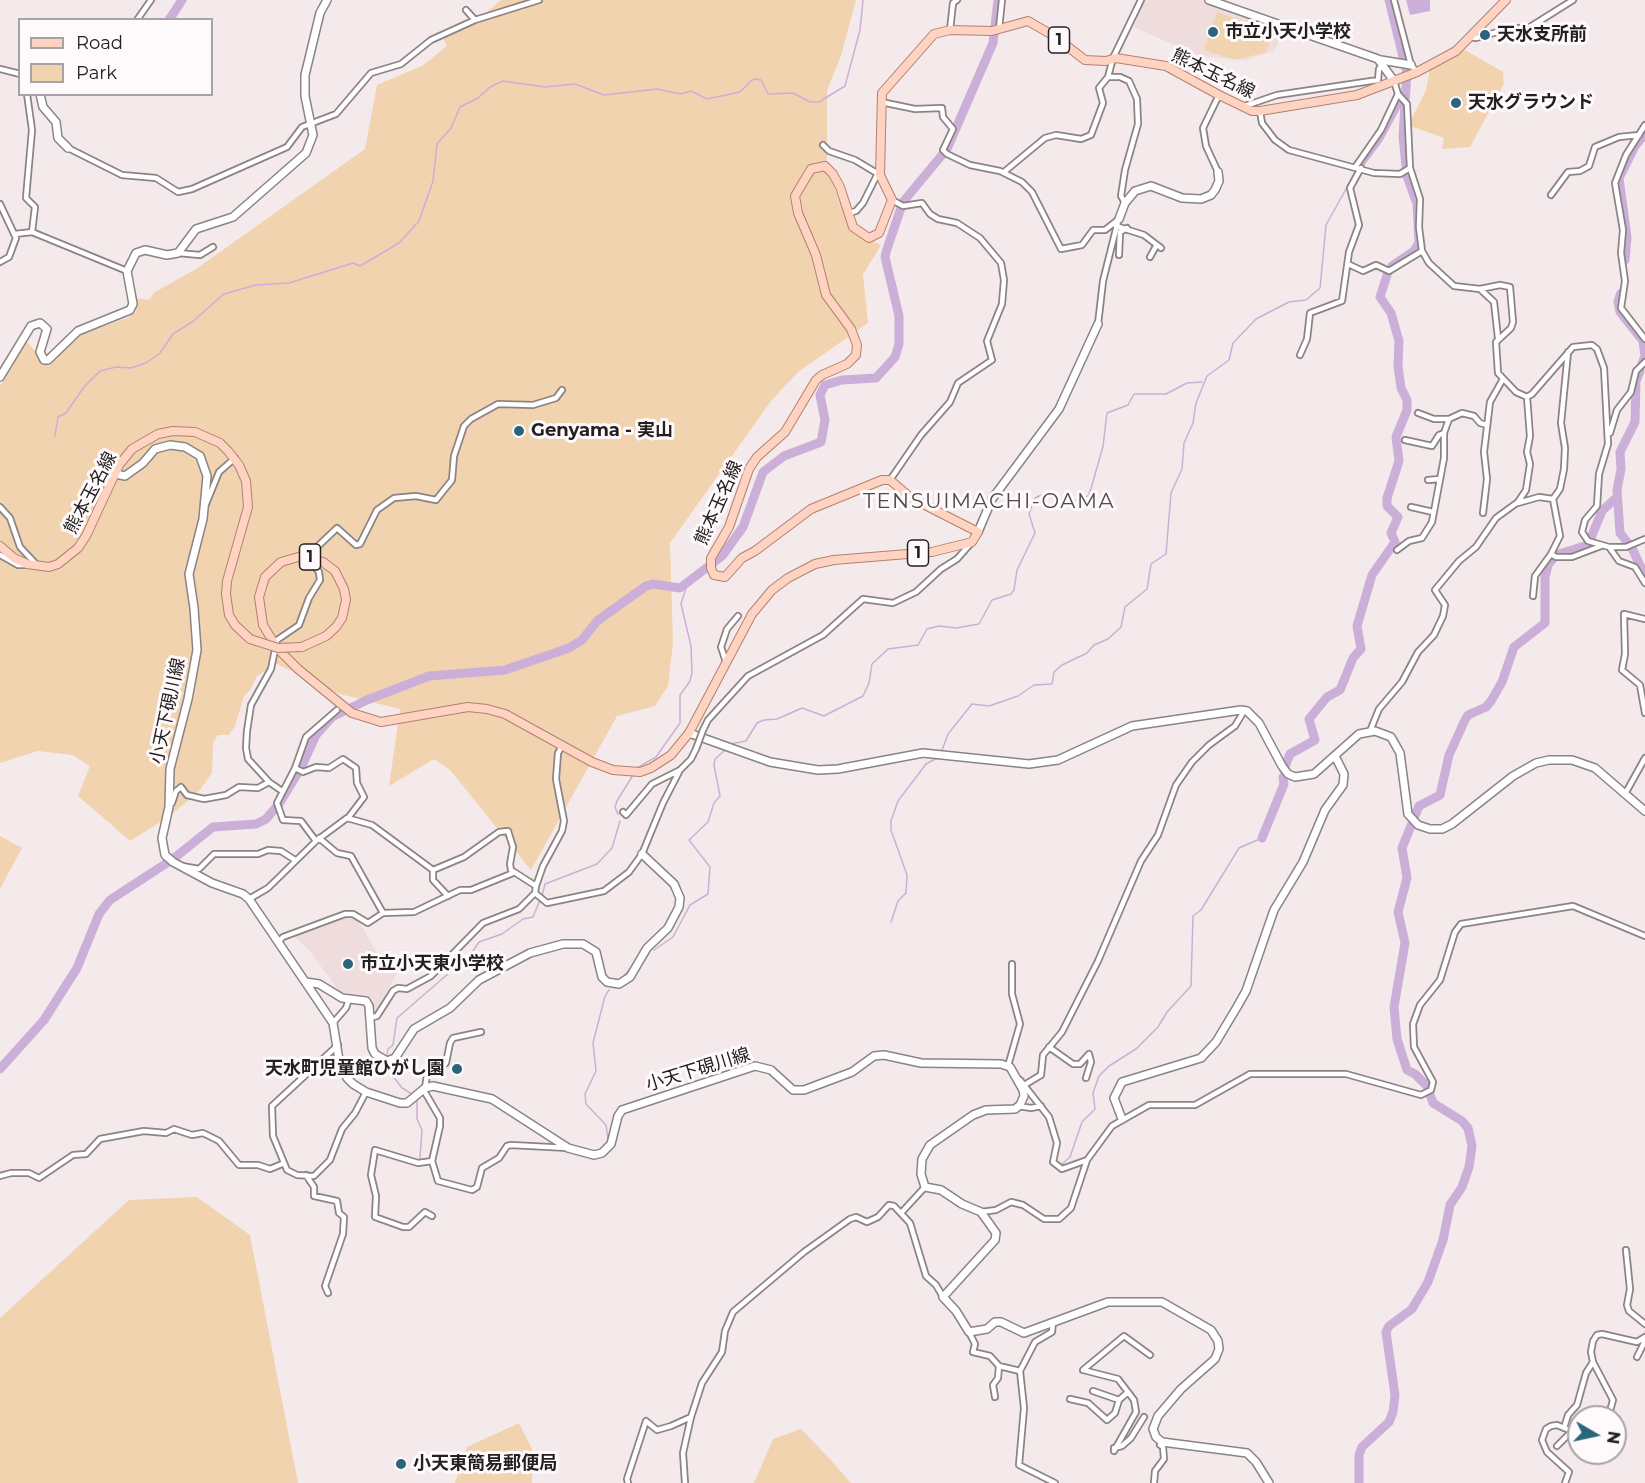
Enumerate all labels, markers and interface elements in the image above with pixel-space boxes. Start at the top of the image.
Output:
legend [18,18,213,96]
place label: 市立小天小学校 [1225,21,1351,43]
place label: 天水支所前 [1497,24,1587,46]
marker: 市立小天小学校 [1206,25,1220,39]
road number: 1 [1048,27,1070,53]
marker: 天水支所前 [1478,28,1492,42]
text: Road [76,32,123,54]
street label: 熊本玉名線 [1168,45,1258,103]
text: Park [76,62,117,84]
place label: 天水グラウンド [1468,92,1594,114]
marker: 天水グラウンド [1449,96,1463,110]
place label: Genyama - 実山 [531,420,673,442]
marker: Genyama - 実山 [512,424,526,438]
street label: 熊本玉名線 [60,448,122,538]
street label: 熊本玉名線 [691,457,747,549]
district label: TENSUIMACHI-OAMA [863,489,1115,515]
road number: 1 [908,540,928,566]
road number: 1 [300,544,320,570]
street label: 小天下硯川線 [146,656,190,766]
place label: 市立小天東小学校 [360,953,504,975]
marker: 市立小天東小学校 [341,957,355,971]
street label: 小天下硯川線 [643,1044,753,1096]
place label: 天水町児童館ひがし園 [265,1058,445,1080]
marker: 天水町児童館ひがし園 [450,1062,464,1076]
north arrow [1567,1405,1627,1465]
text: N [1603,1430,1624,1445]
place label: 小天東簡易郵便局 [413,1453,557,1475]
marker: 小天東簡易郵便局 [394,1457,408,1471]

